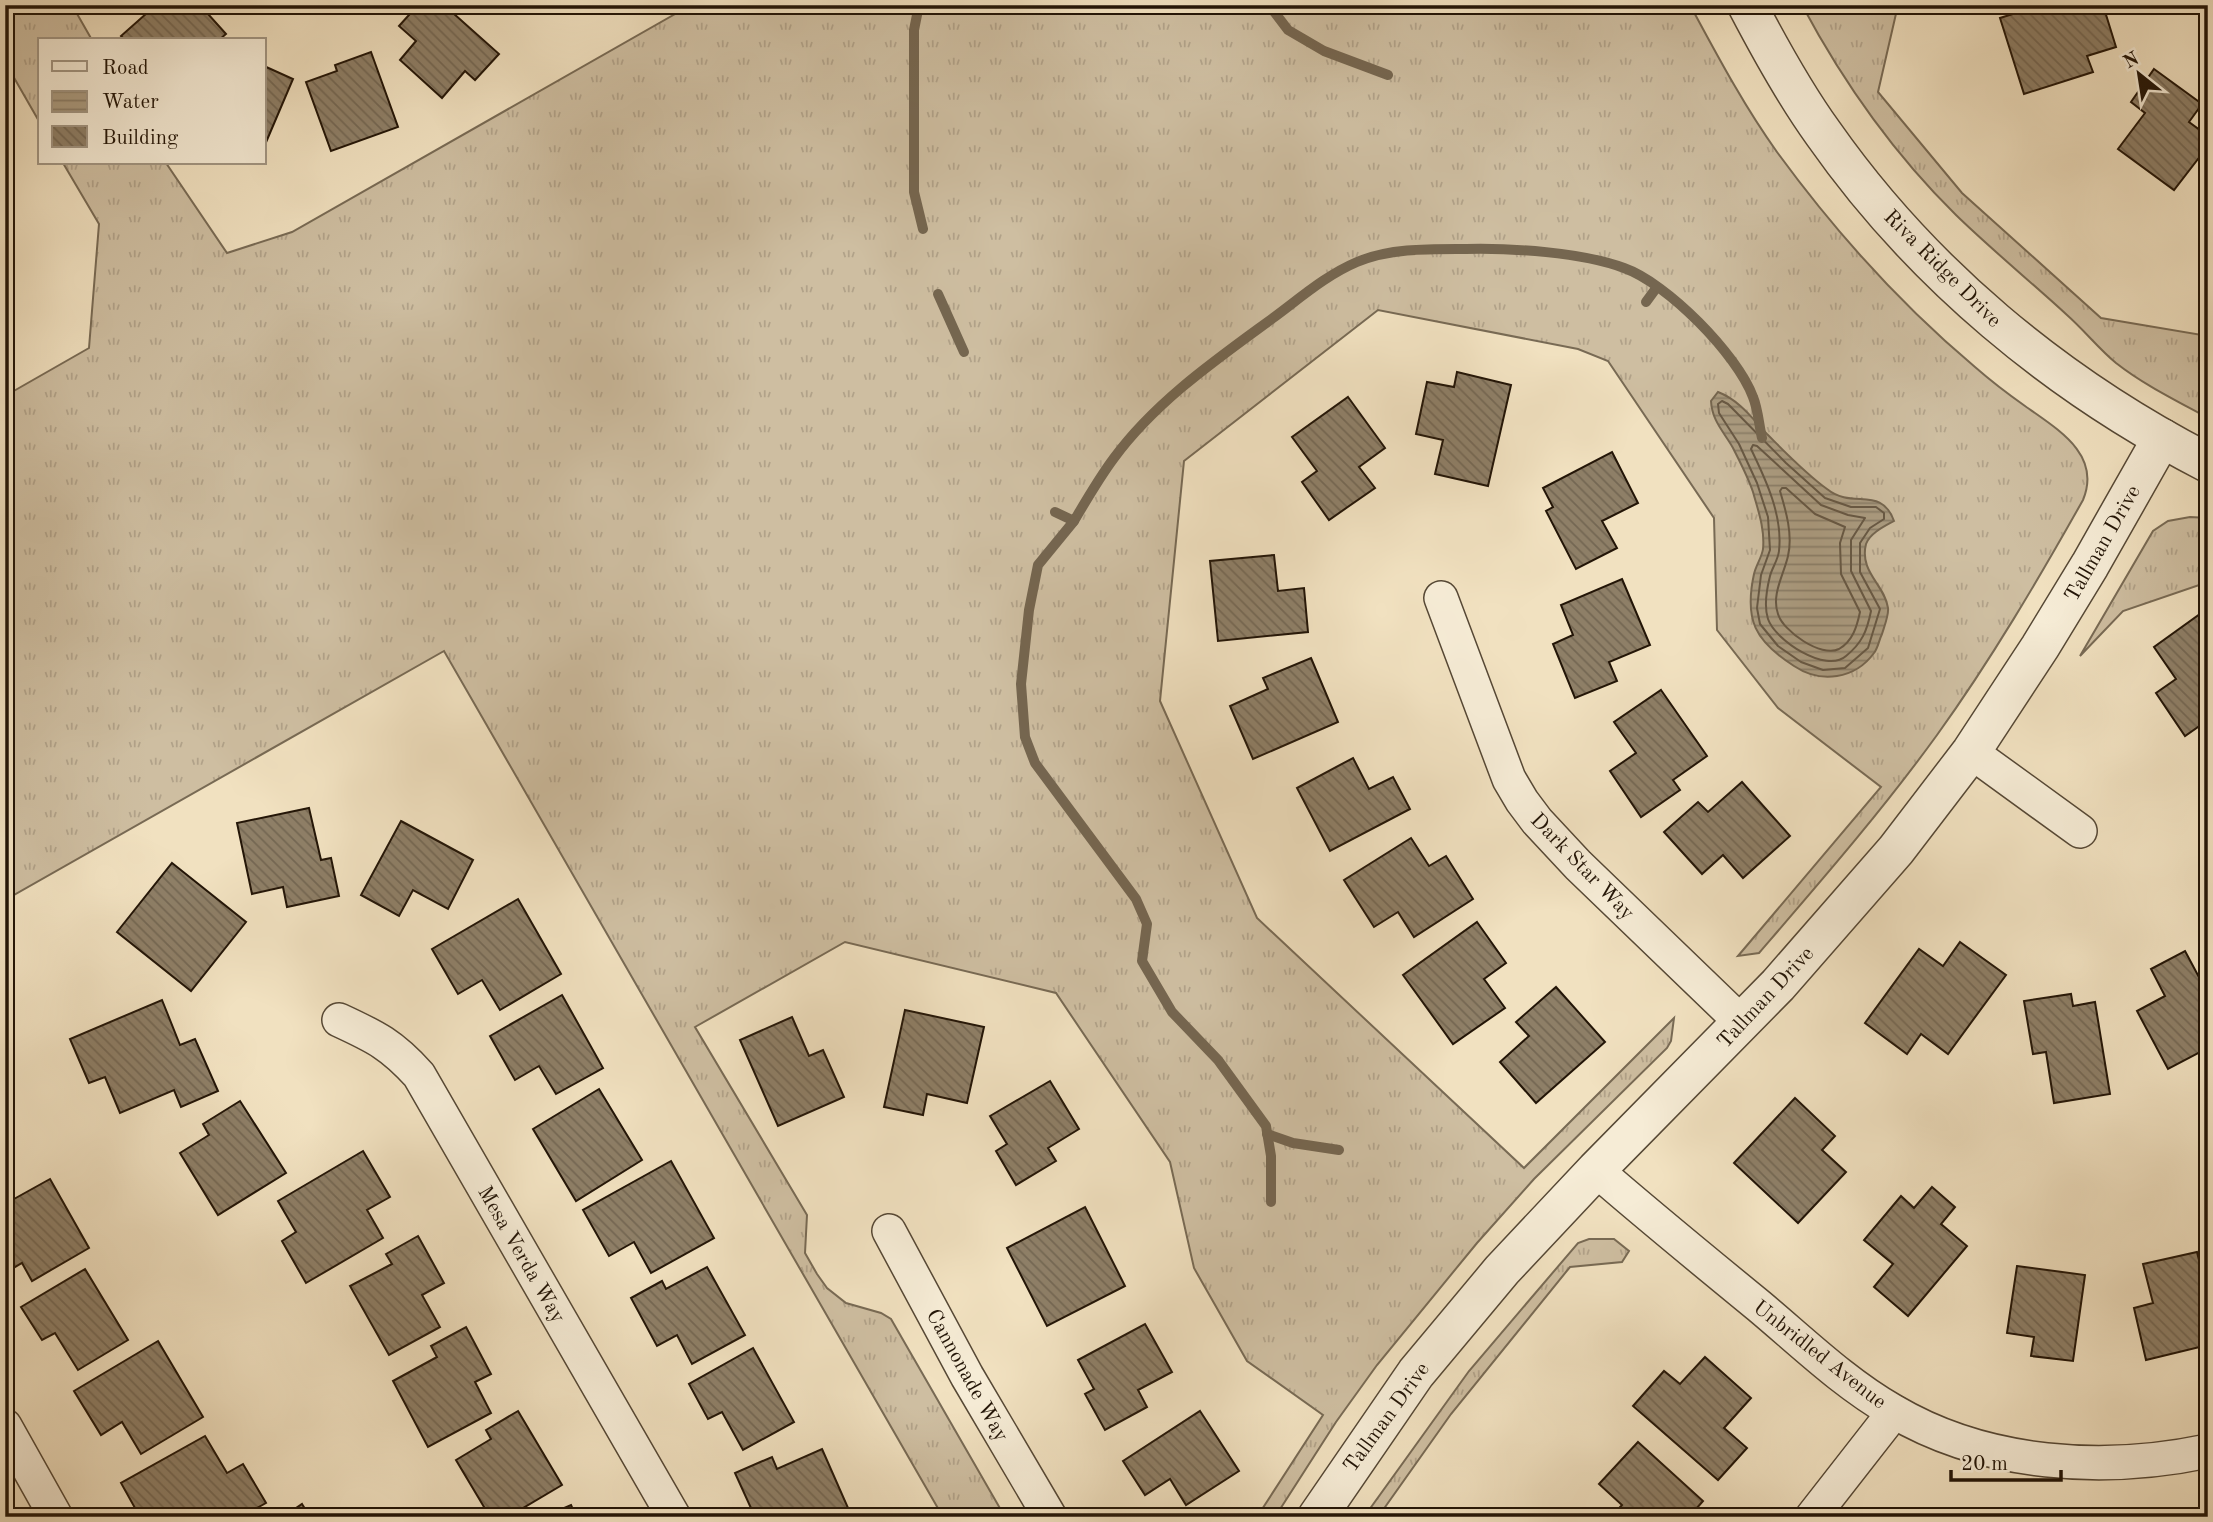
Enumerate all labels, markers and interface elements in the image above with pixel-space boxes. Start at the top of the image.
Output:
legend [38,38,266,164]
north arrow [2104,38,2174,108]
text: N [2121,49,2143,73]
text: Road [102,58,149,79]
text: Water [102,92,159,113]
text: Building [102,128,179,149]
street label: Riva Ridge Drive [1879,206,2005,332]
street label: Tallman Drive [2062,482,2145,605]
street label: Dark Star Way [1526,810,1638,924]
street label: Tallman Drive [1714,943,1818,1053]
street label: Mesa Verda Way [473,1183,568,1327]
street label: Unbridled Avenue [1749,1297,1890,1414]
street label: Cannonade Way [922,1306,1012,1445]
street label: Tallman Drive [1340,1359,1434,1477]
scale bar [1951,1438,2061,1482]
text: 20 m [1961,1454,2008,1475]

